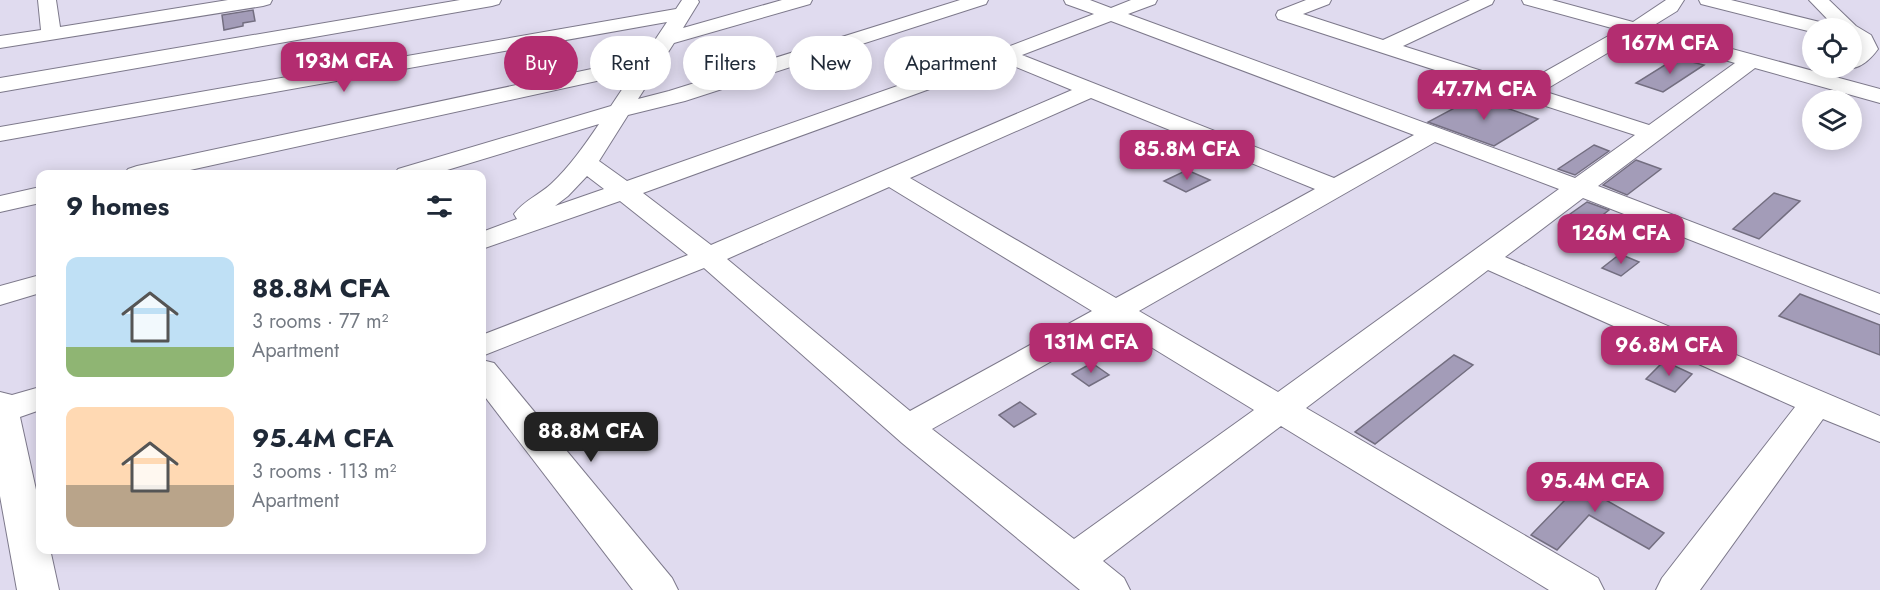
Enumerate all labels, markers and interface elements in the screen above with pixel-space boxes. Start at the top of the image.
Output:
map controls [1802,18,1862,150]
button: locate [1802,18,1862,78]
pin: 167M CFA [1608,24,1732,75]
text: 167M CFA [1621,29,1719,58]
chip: Buy [504,36,578,90]
chip: Rent [590,36,671,90]
chip: Filters [683,36,777,90]
chip: New [789,36,872,90]
chip: Apartment [884,36,1017,90]
pin: 193M CFA [282,42,406,93]
text: 193M CFA [295,47,393,76]
pin: 47.7M CFA [1415,70,1553,121]
text: 47.7M CFA [1432,75,1536,104]
button: layers [1802,90,1862,150]
pin: 85.8M CFA [1118,130,1256,181]
text: 85.8M CFA [1134,135,1240,164]
text: 9 homes [66,187,169,225]
icon: filters [423,190,456,223]
pin: 126M CFA [1559,214,1683,265]
text: 126M CFA [1572,219,1670,248]
text: 88.8M CFA [252,269,390,307]
icon: home [114,281,186,353]
text: 3 rooms · 77 m² [252,307,389,336]
pin: 131M CFA [1029,323,1153,374]
pin: 96.8M CFA [1600,326,1738,377]
text: 131M CFA [1044,328,1138,357]
text: 96.8M CFA [1615,331,1723,360]
text: Apartment [252,336,339,365]
pin: 88.8M CFA [522,412,660,463]
text: 88.8M CFA [538,417,644,446]
text: 95.4M CFA [252,419,394,457]
icon: home [114,431,186,503]
text: 3 rooms · 113 m² [252,457,396,486]
pin: 95.4M CFA [1526,462,1664,513]
text: 95.4M CFA [1541,467,1649,496]
text: Apartment [252,486,339,515]

